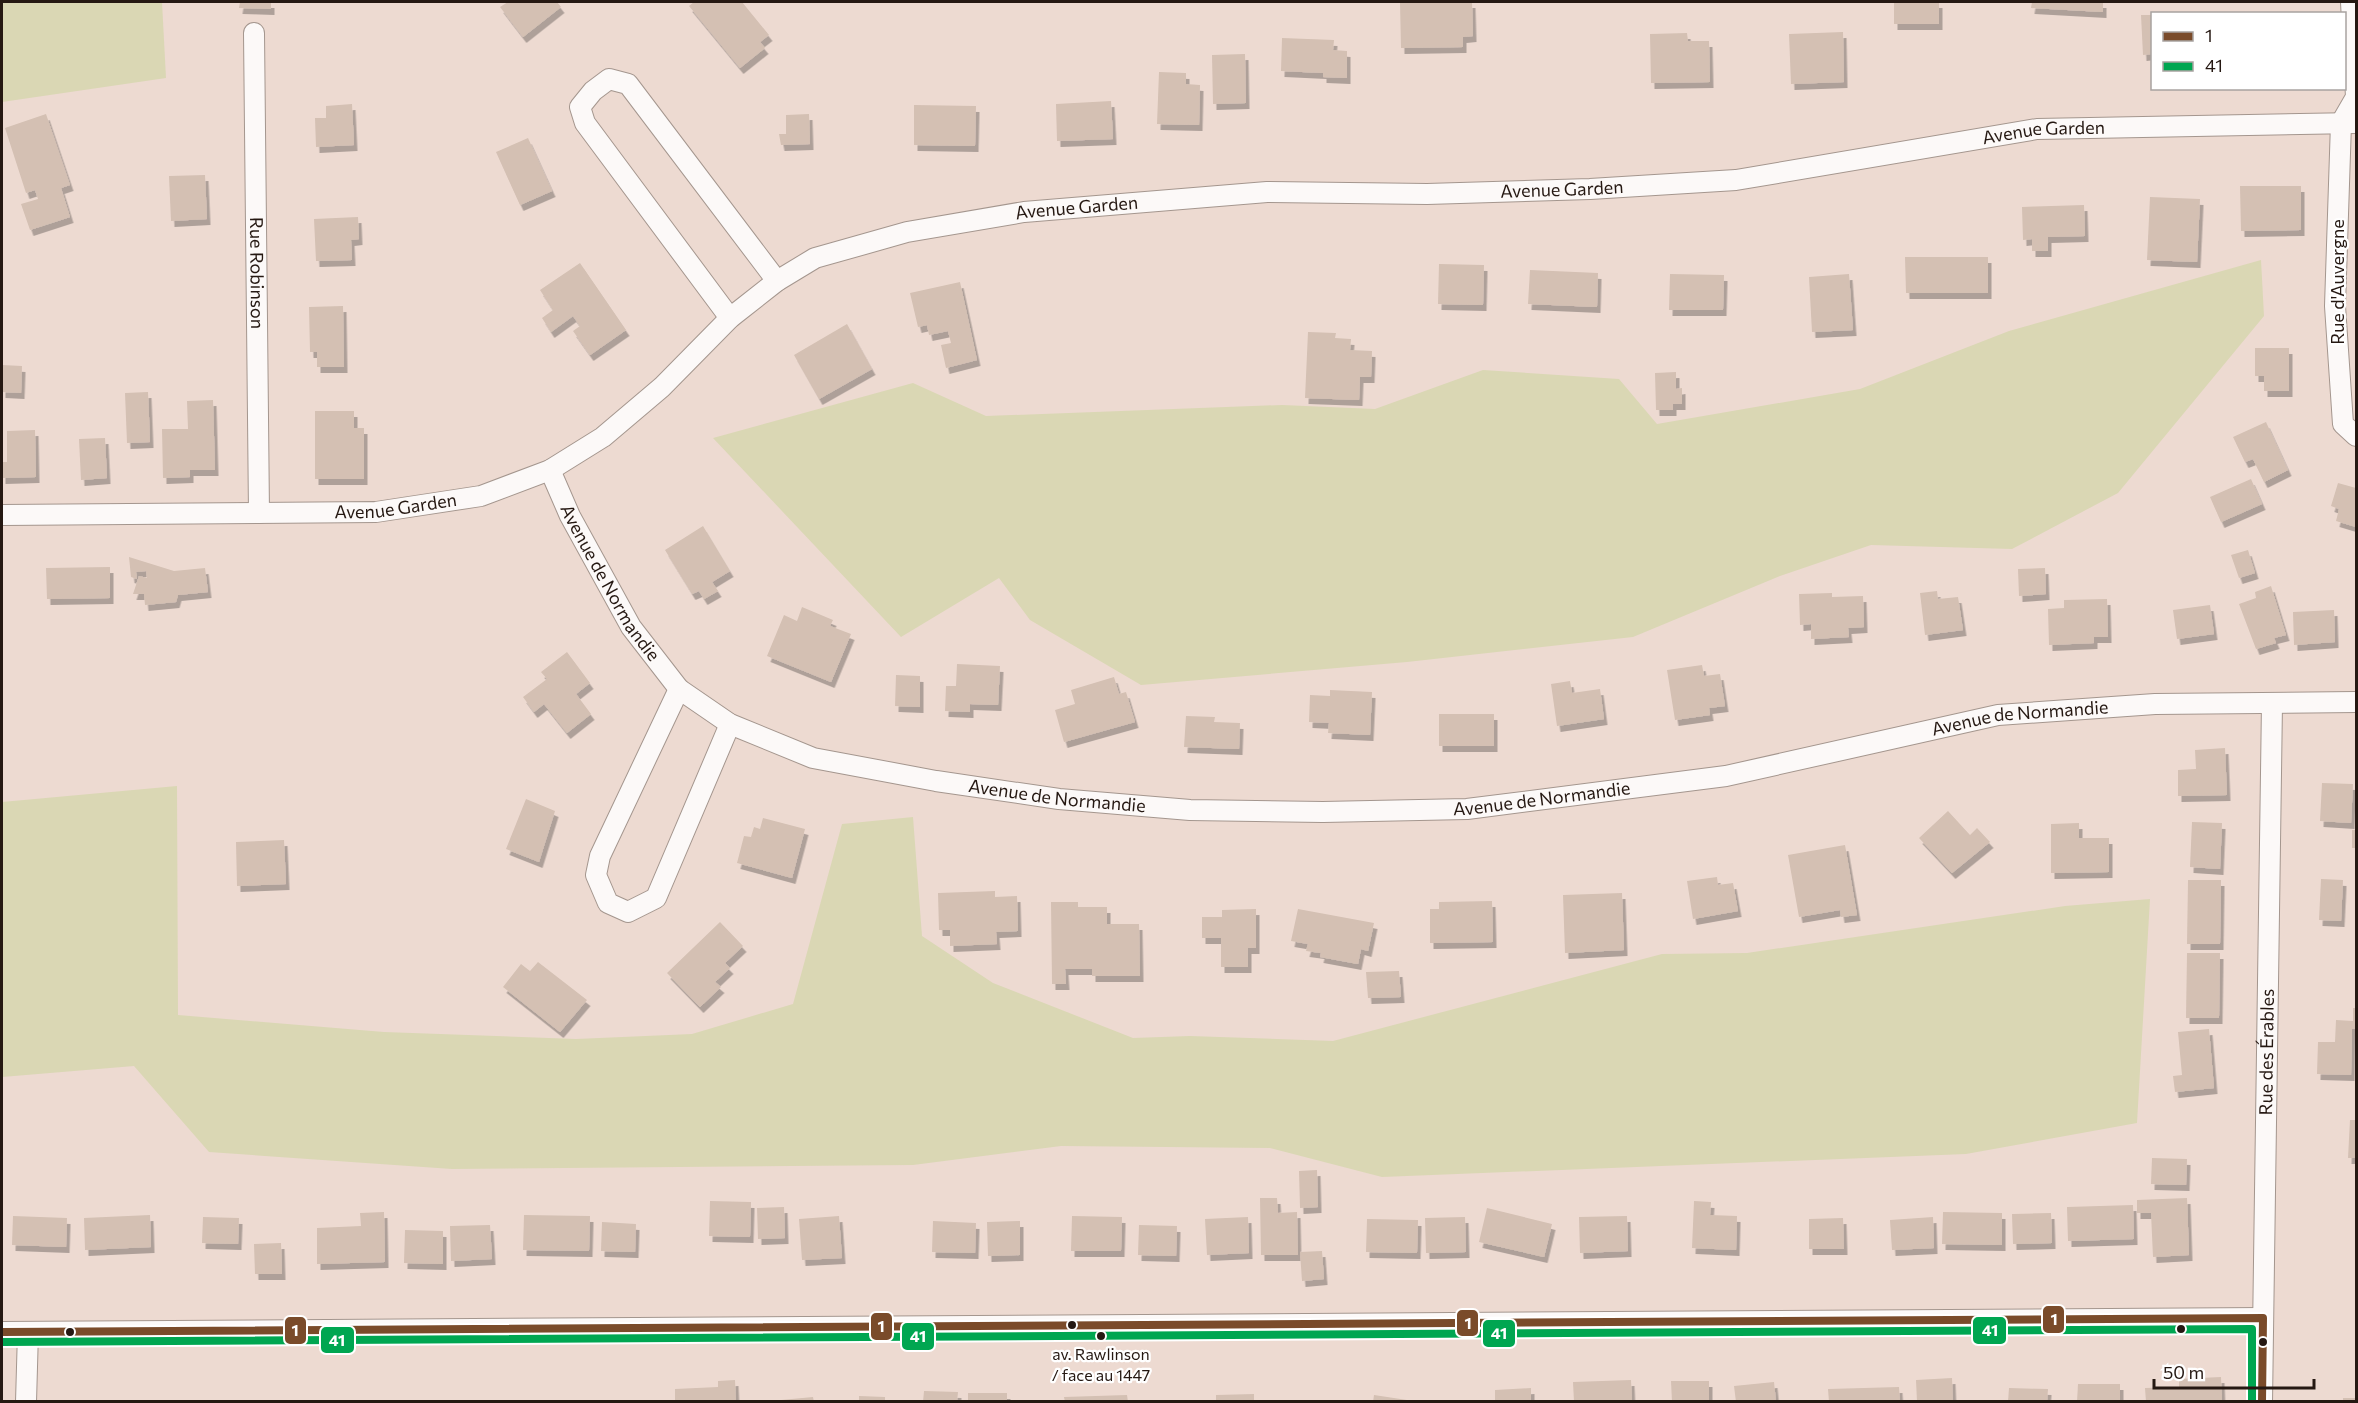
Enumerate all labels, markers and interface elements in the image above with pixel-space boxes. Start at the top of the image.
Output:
legend [2151,12,2346,90]
text: 1 [2205,24,2213,46]
text: 41 [2205,54,2223,76]
street label: Avenue Garden [1981,116,2105,148]
street label: Avenue Garden [1500,175,1624,202]
street label: Avenue Garden [1013,191,1139,223]
street label: Rue Robinson [246,217,269,329]
street label: Rue d'Auvergne [2326,219,2348,345]
street label: Avenue Garden [334,488,458,522]
street label: Avenue de Normandie [556,501,665,665]
street label: Avenue de Normandie [1929,695,2109,740]
street label: Avenue de Normandie [967,774,1147,816]
street label: Avenue de Normandie [1453,776,1631,819]
street label: Rue des Érables [2254,989,2278,1115]
line badge: 1 [2042,1305,2065,1334]
line badge: 1 [1456,1309,1479,1337]
text: 1 [2050,1309,2058,1328]
line badge: 1 [870,1312,893,1341]
text: 1 [1464,1313,1472,1332]
line badge: 1 [284,1316,307,1345]
text: 1 [877,1316,885,1335]
line badge: 41 [1972,1316,2007,1345]
unlabelled marker [1066,1319,1078,1331]
line badge: 41 [1482,1319,1516,1348]
text: 1 [291,1320,299,1339]
text: 41 [1982,1320,1998,1339]
line badge: 41 [901,1322,935,1351]
text: 41 [1491,1323,1507,1342]
unlabelled marker [2175,1323,2187,1335]
unlabelled marker [64,1326,76,1338]
line badge: 41 [320,1326,355,1354]
text: 41 [910,1326,926,1345]
text: 41 [329,1330,345,1349]
marker: av. Rawlinson / face au 1447 [1095,1330,1107,1342]
unlabelled marker [2257,1336,2269,1348]
place label: av. Rawlinson / face au 1447 [1052,1344,1150,1384]
scale bar [2154,1352,2314,1390]
text: 50 m [2163,1361,2204,1383]

